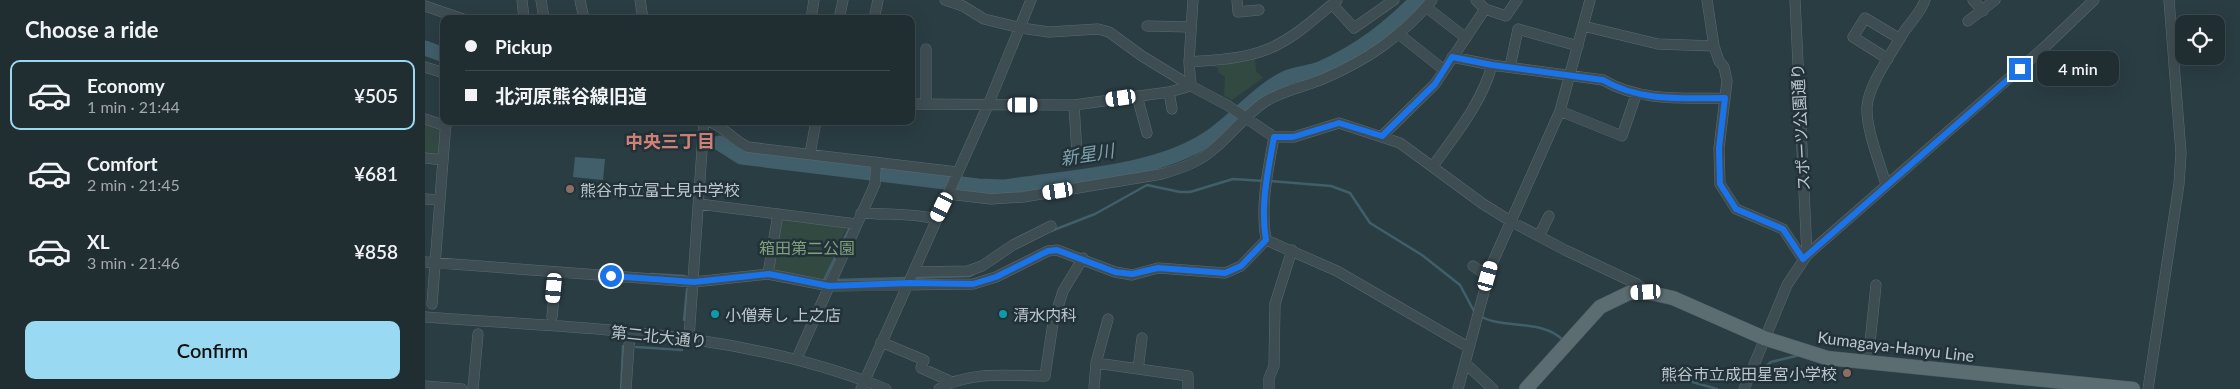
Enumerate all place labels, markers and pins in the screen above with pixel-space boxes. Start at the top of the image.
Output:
place label: 熊谷市立富士見中学校 [580,180,740,199]
marker: 熊谷市立富士見中学校 [564,183,576,195]
place label: 小僧寿し 上之店 [725,305,841,324]
place label: 清水内科 [1013,305,1077,324]
marker: 小僧寿し 上之店 [709,308,721,320]
marker: 清水内科 [997,308,1009,320]
place label: 熊谷市立成田星宮小学校 [1661,364,1837,383]
marker: 熊谷市立成田星宮小学校 [1841,367,1853,379]

